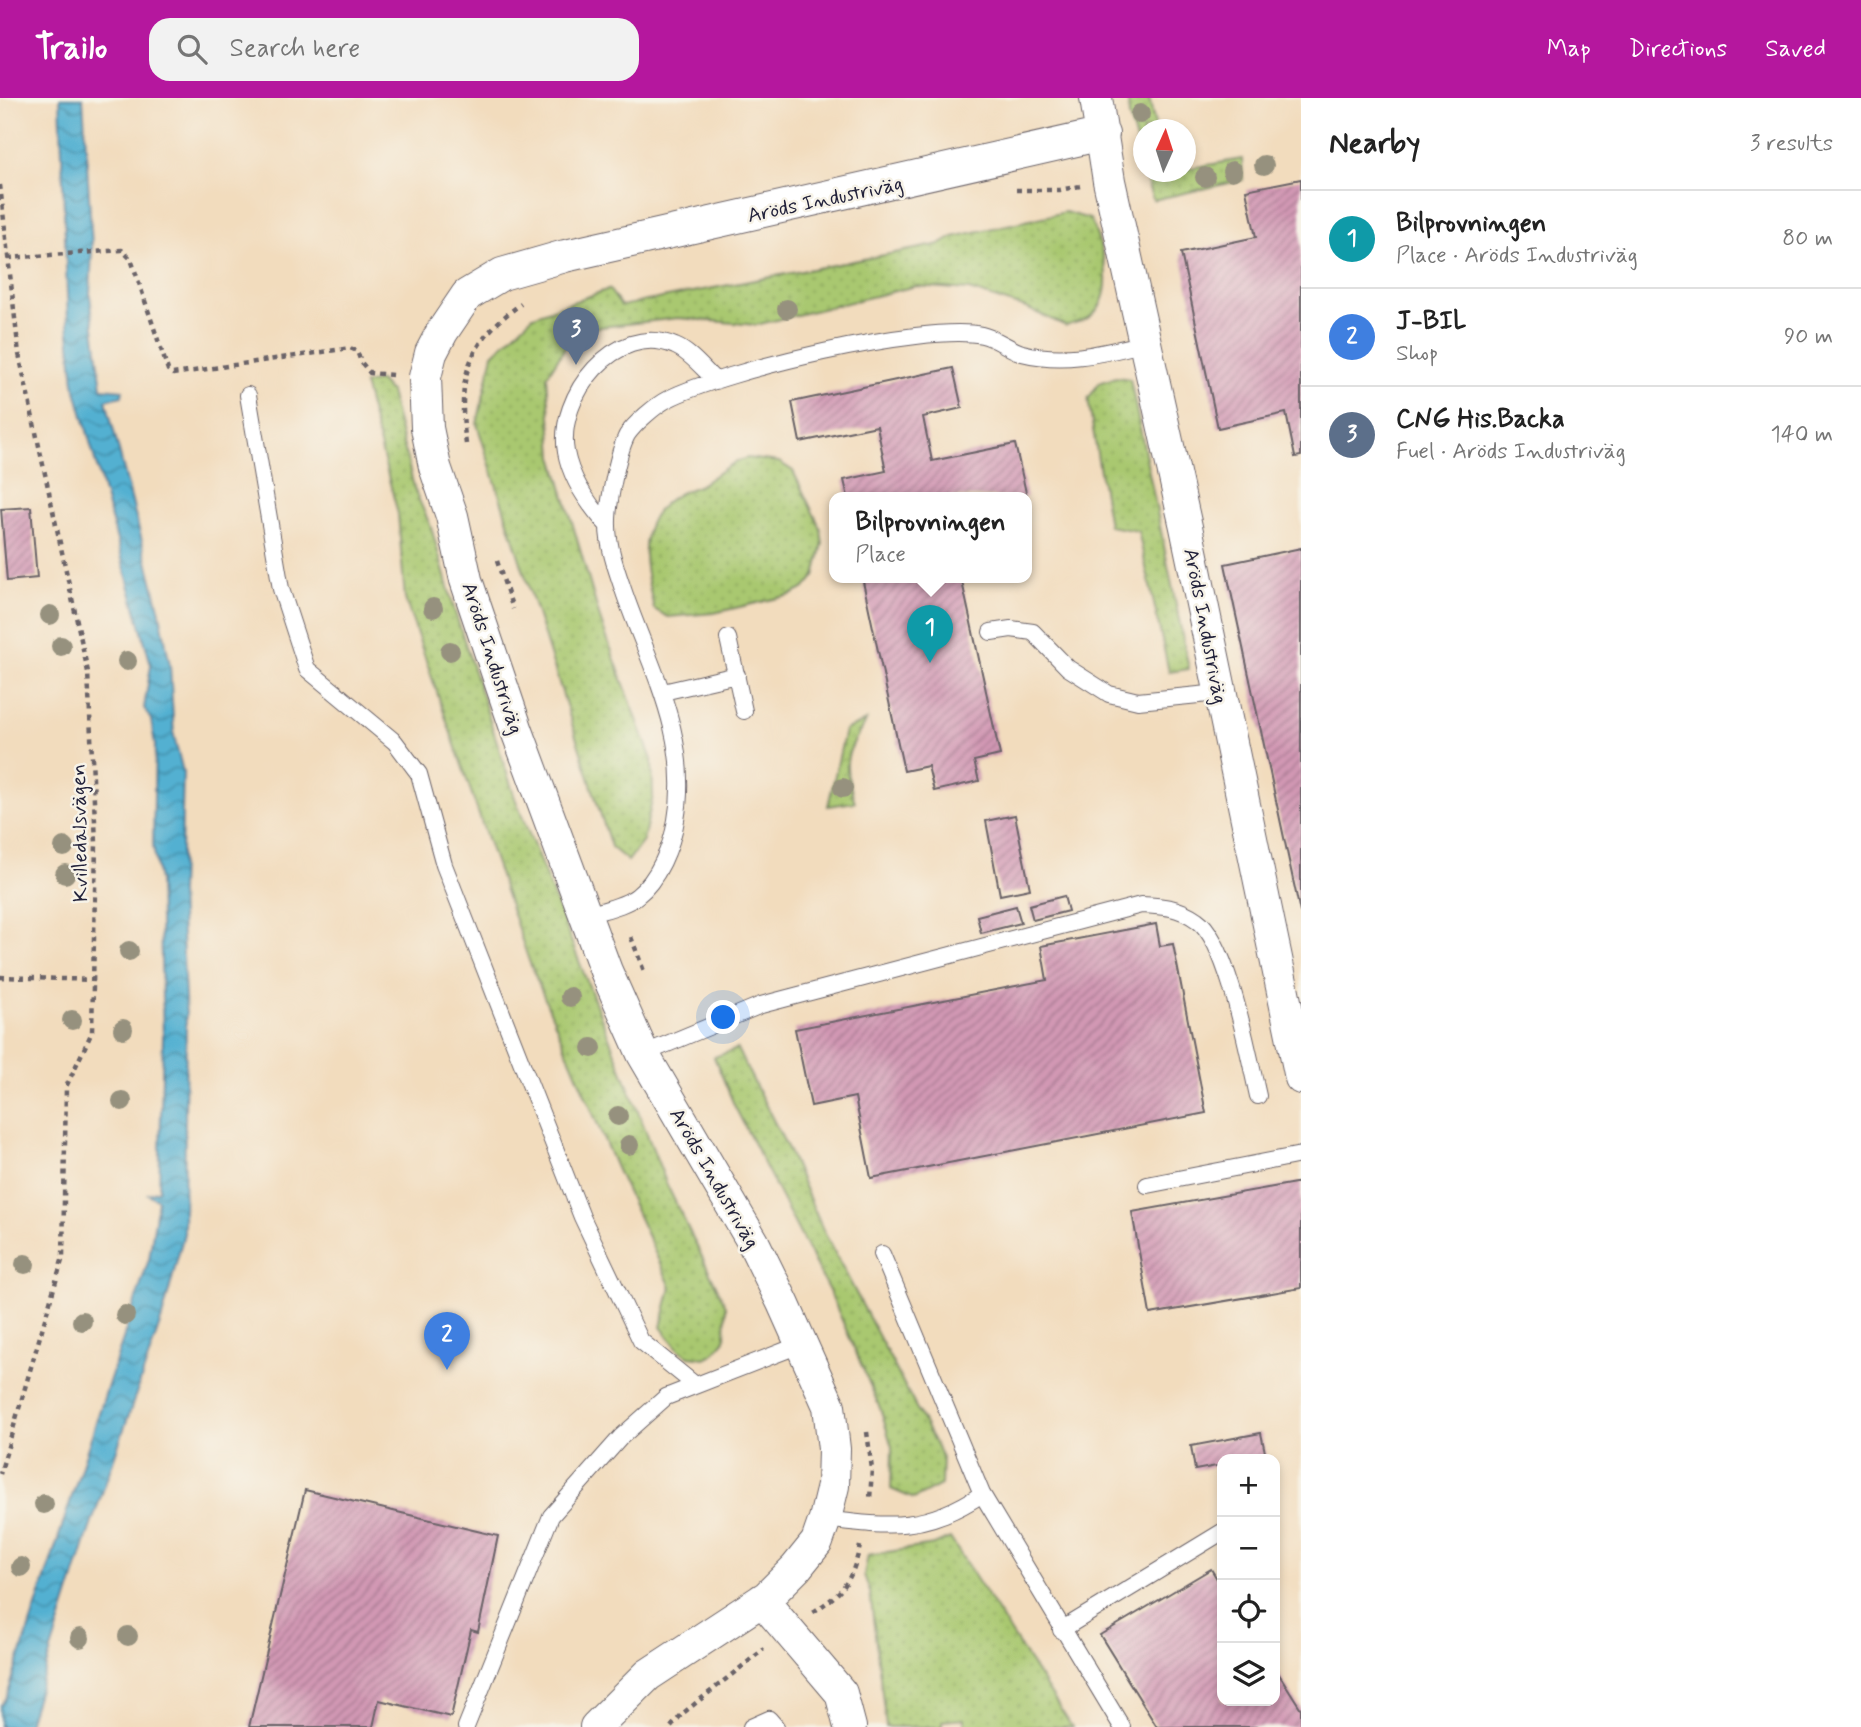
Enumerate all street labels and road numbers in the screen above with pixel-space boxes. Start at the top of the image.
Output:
street label: Aröds Industriväg [745,170,906,230]
street label: Aröds Industriväg [1176,546,1234,707]
street label: Aröds Industriväg [454,579,530,738]
street label: Kvilledalsvägen [65,764,95,902]
street label: Aröds Industriväg [662,1103,766,1254]

